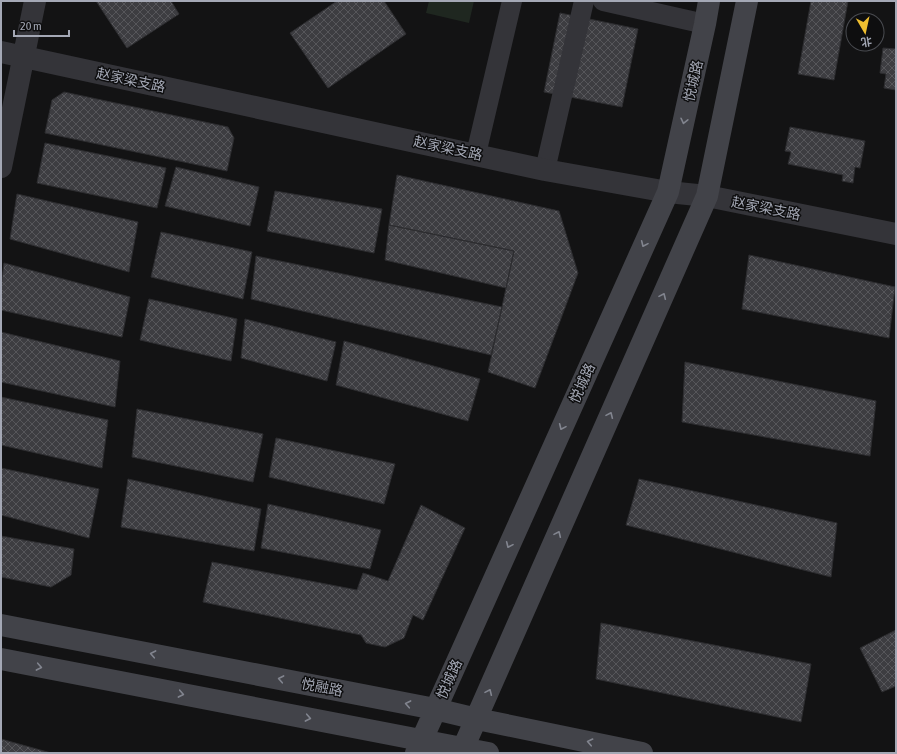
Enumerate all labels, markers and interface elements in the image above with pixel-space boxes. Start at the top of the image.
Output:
scale bar [14,12,69,38]
north arrow [845,12,885,52]
text: 20 m [20,19,42,33]
text: 北 [860,35,873,49]
street label: 悦城路 [680,59,706,103]
street label: 赵家梁支路 [94,65,167,95]
one-way arrow [680,118,688,124]
street label: 赵家梁支路 [411,133,484,163]
street label: 赵家梁支路 [729,193,802,223]
one-way arrow [641,240,649,248]
one-way arrow [658,293,666,301]
street label: 悦城路 [566,361,598,405]
one-way arrow [606,412,614,419]
one-way arrow [559,422,567,430]
one-way arrow [553,531,561,539]
one-way arrow [506,541,514,549]
one-way arrow [150,651,156,659]
street label: 悦城路 [433,657,465,701]
one-way arrow [36,662,42,670]
one-way arrow [278,675,284,684]
street label: 悦融路 [300,675,344,699]
one-way arrow [484,688,492,696]
one-way arrow [178,689,184,698]
one-way arrow [405,700,412,708]
one-way arrow [305,714,312,722]
one-way arrow [587,739,594,747]

